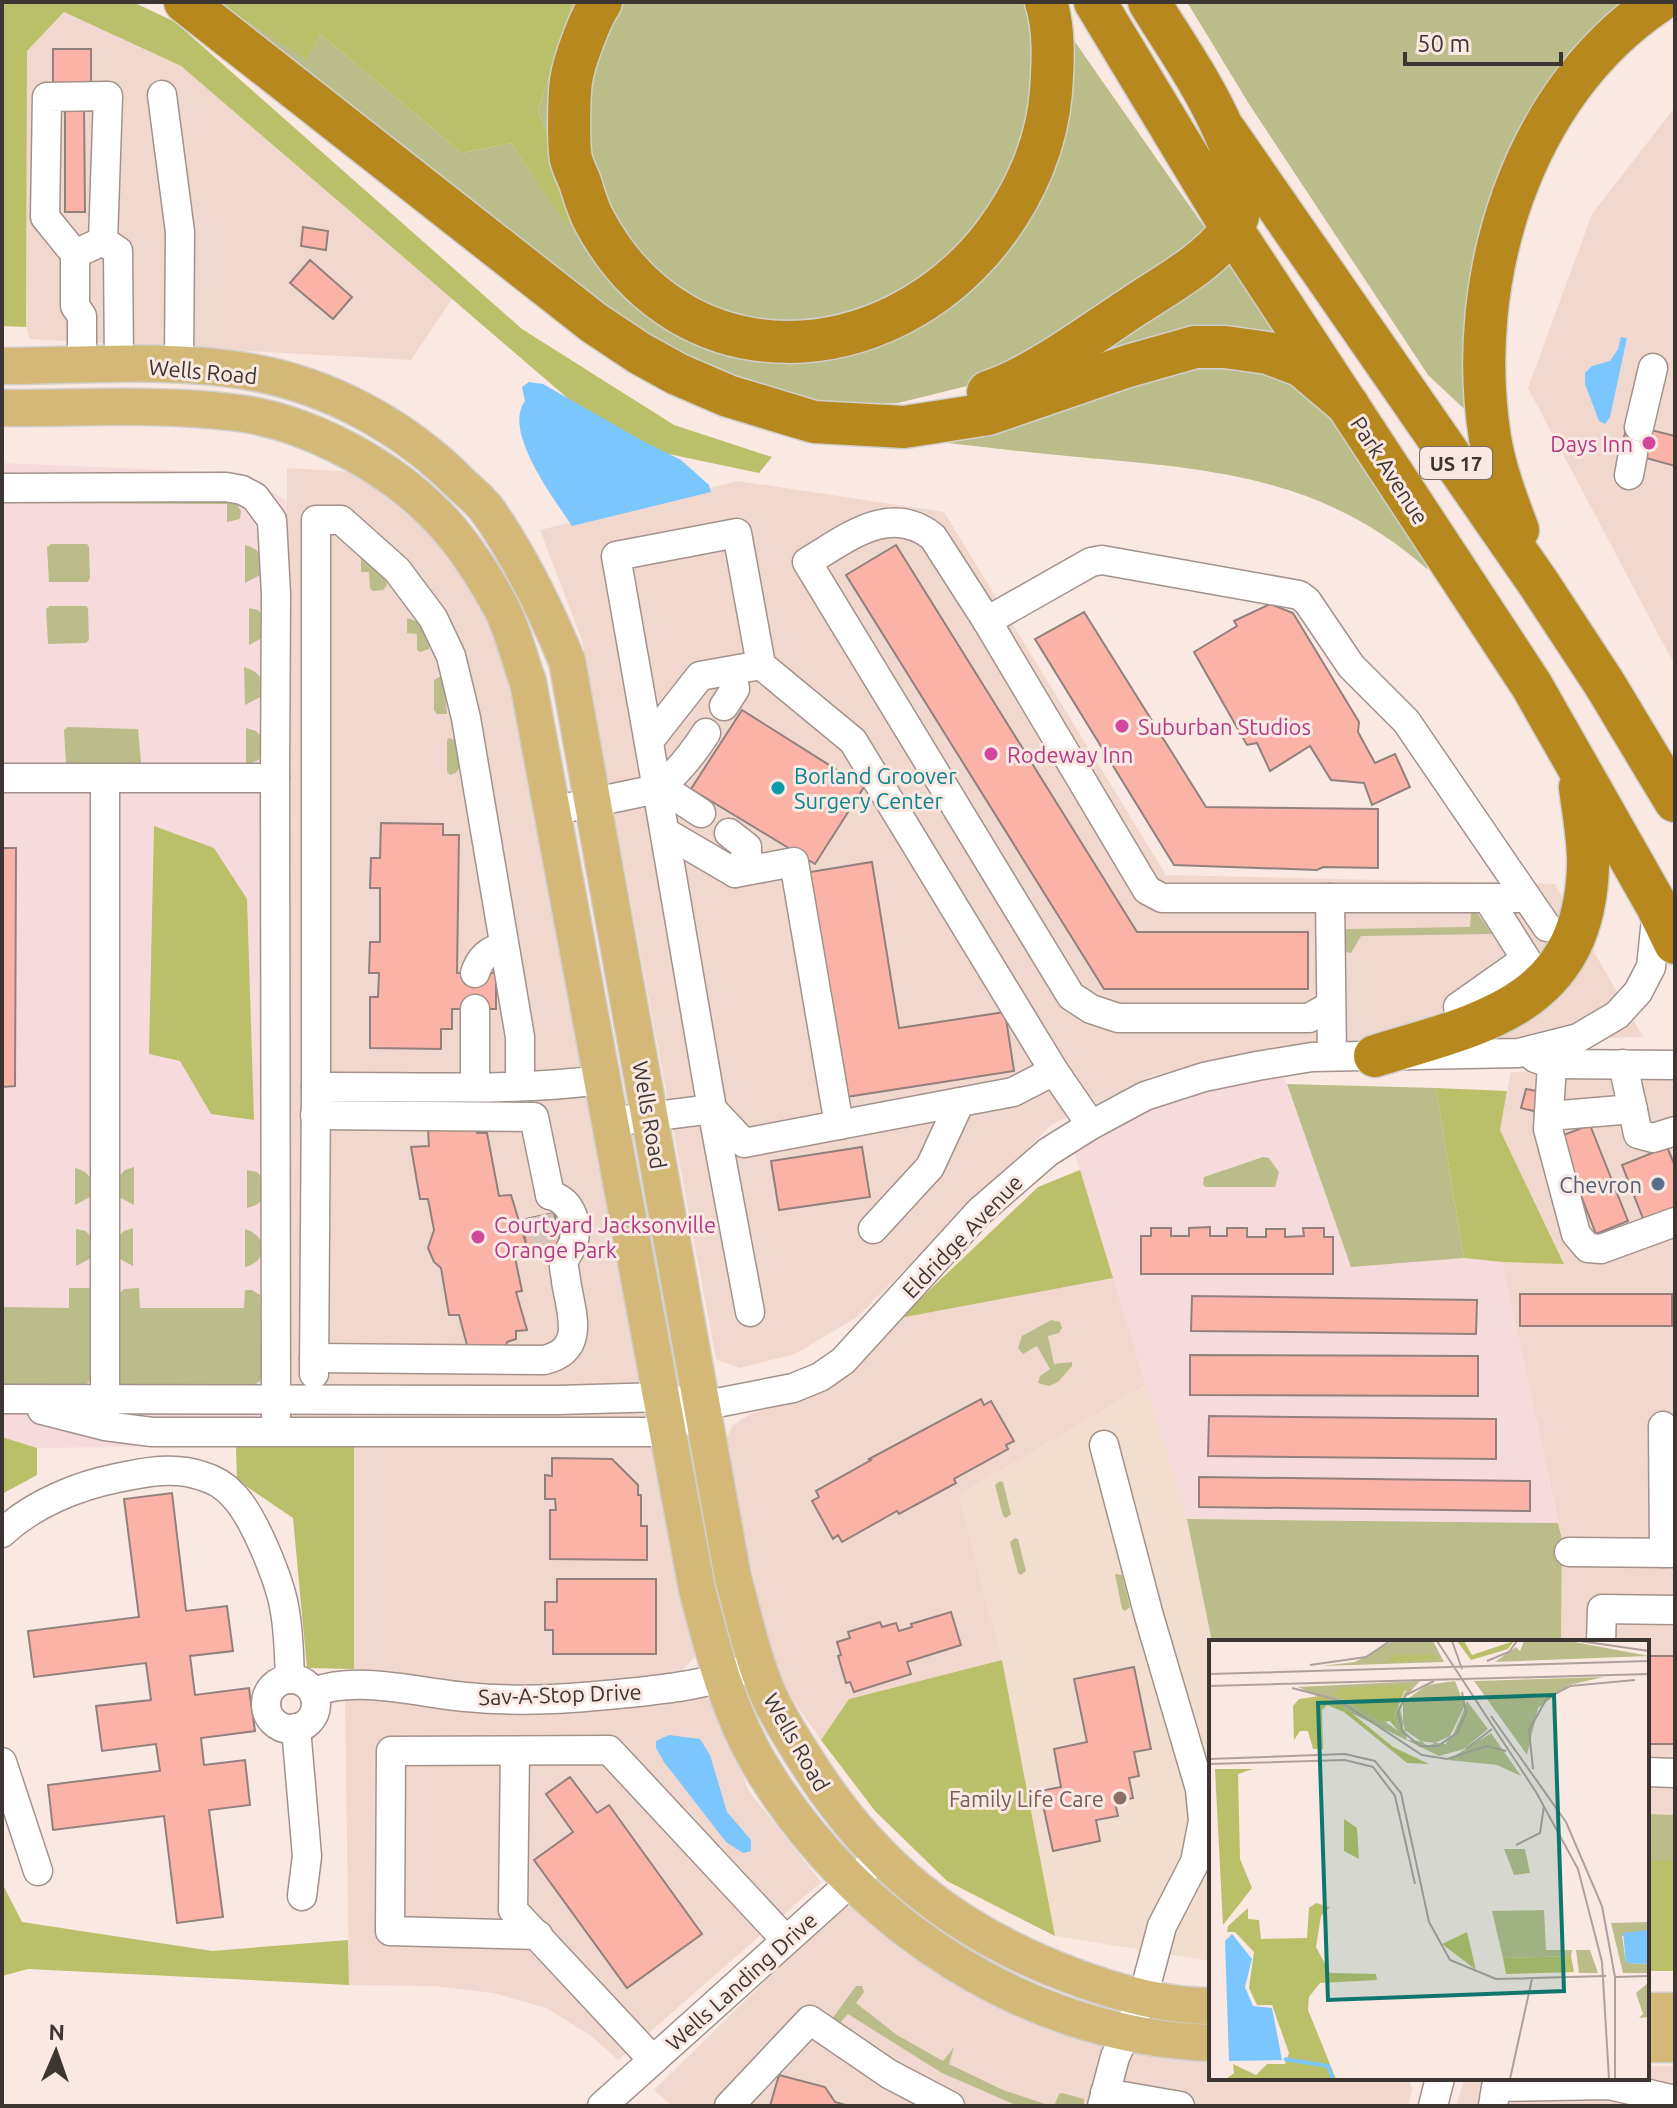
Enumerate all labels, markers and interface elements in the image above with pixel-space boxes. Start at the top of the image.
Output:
scale bar [1405,16,1561,66]
text: 50 m [1417,30,1470,57]
street label: Wells Road [148,354,258,388]
street label: Park Avenue [1346,412,1434,528]
place label: Days Inn [1550,431,1633,456]
marker: Days Inn [1640,434,1658,452]
road number: US 17 [1420,447,1492,479]
place label: Suburban Studios [1138,714,1311,739]
marker: Suburban Studios [1113,717,1131,735]
place label: Rodeway Inn [1007,742,1133,767]
marker: Rodeway Inn [982,745,1000,763]
place label: Borland Groover Surgery Center [794,763,957,813]
marker: Borland Groover Surgery Center [769,779,787,797]
street label: Wells Road [628,1059,672,1171]
street label: Eldridge Avenue [897,1169,1027,1303]
place label: Chevron [1559,1172,1642,1197]
marker: Chevron [1649,1175,1667,1193]
place label: Courtyard Jacksonville Orange Park [494,1212,716,1262]
marker: Courtyard Jacksonville Orange Park [469,1228,487,1246]
inset map [1209,1640,1649,2080]
street label: Sav-A-Stop Drive [478,1679,642,1709]
street label: Wells Road [759,1689,835,1795]
place label: Family Life Care [949,1786,1104,1811]
marker: Family Life Care [1111,1789,1129,1807]
street label: Wells Landing Drive [661,1907,821,2055]
north arrow [16,2012,96,2092]
text: N [48,2019,65,2044]

